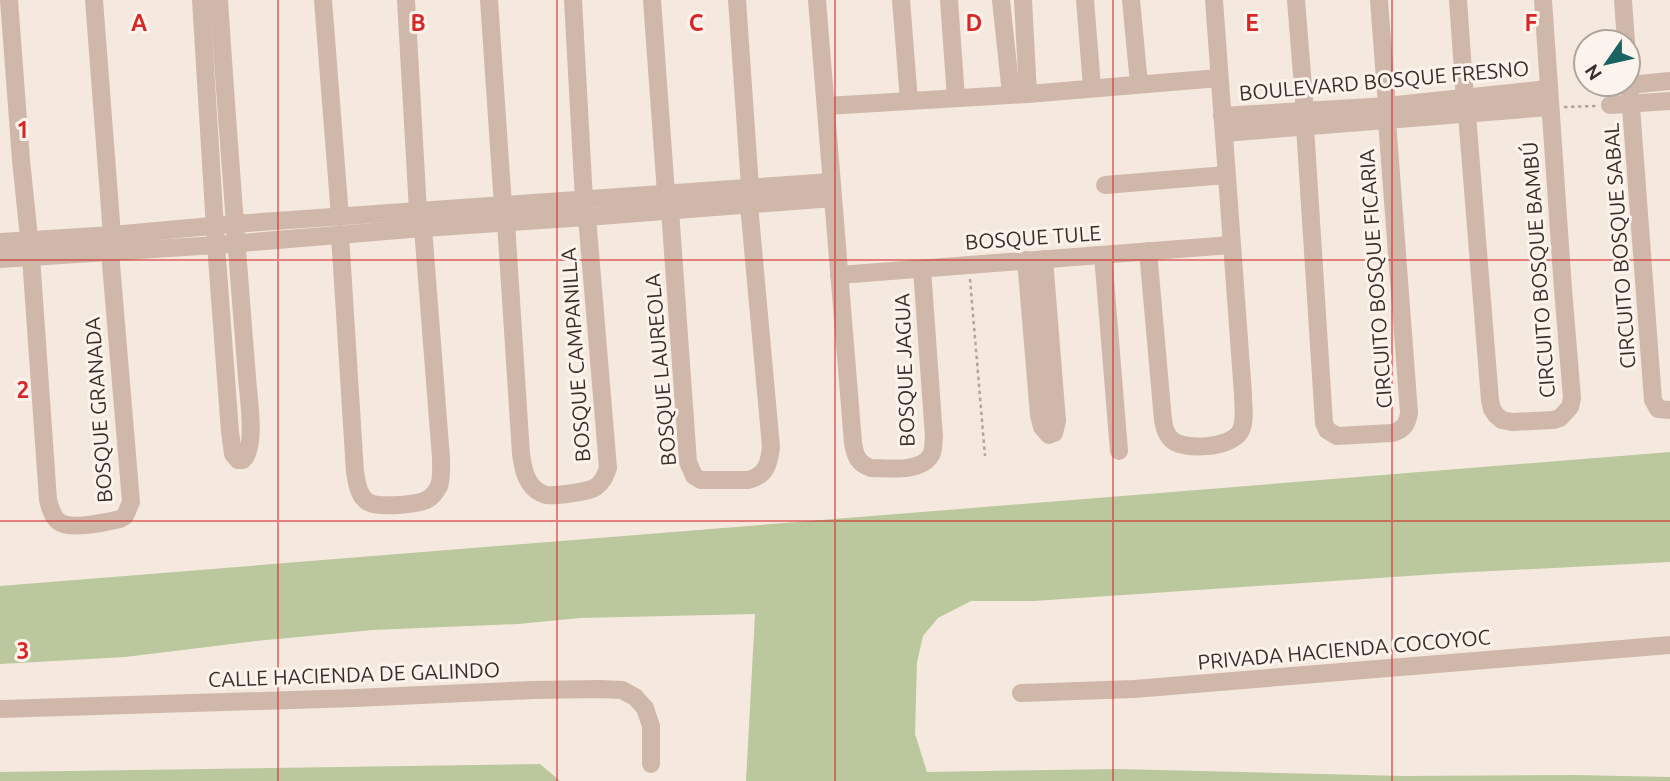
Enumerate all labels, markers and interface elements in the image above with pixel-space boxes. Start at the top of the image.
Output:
text: A [131,10,147,35]
text: B [410,10,426,35]
text: C [689,10,704,35]
text: D [966,10,982,35]
text: E [1245,10,1259,35]
text: F [1525,10,1538,35]
north arrow [1572,28,1642,98]
street label: BOULEVARD BOSQUE FRESNO [1238,55,1530,105]
text: N [1580,60,1606,85]
text: 1 [17,117,29,142]
street label: CIRCUITO BOSQUE SABAL [1598,122,1640,370]
street label: CIRCUITO BOSQUE BAMBÚ [1517,141,1559,399]
street label: CIRCUITO BOSQUE FICARIA [1354,148,1396,409]
street label: BOSQUE TULE [964,220,1102,254]
street label: BOSQUE CAMPANILLA [556,247,594,463]
street label: BOSQUE LAUREOLA [640,273,680,467]
street label: BOSQUE JAGUA [889,293,919,447]
street label: BOSQUE GRANADA [80,316,116,504]
text: 2 [17,377,29,402]
street label: PRIVADA HACIENDA COCOYOC [1196,624,1492,674]
text: 3 [17,638,29,663]
street label: CALLE HACIENDA DE GALINDO [208,657,500,691]

